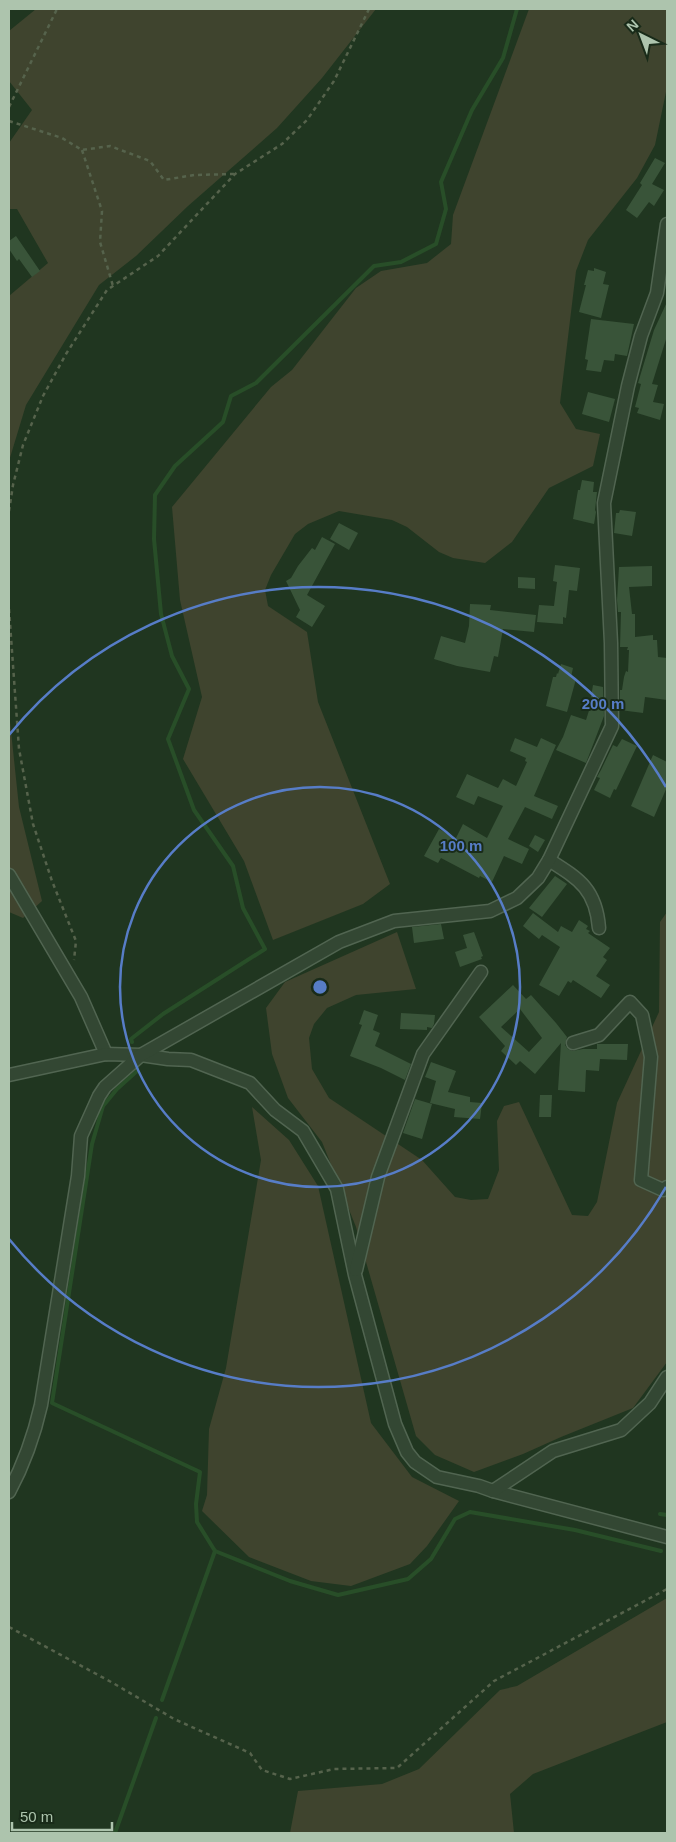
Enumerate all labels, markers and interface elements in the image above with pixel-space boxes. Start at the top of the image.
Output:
north arrow [616,10,666,60]
text: N [623,16,641,35]
text: 200 m [582,695,624,712]
text: 100 m [440,837,482,854]
centre of rings [311,978,329,996]
scale bar [12,1800,112,1832]
text: 50 m [20,1808,53,1825]

